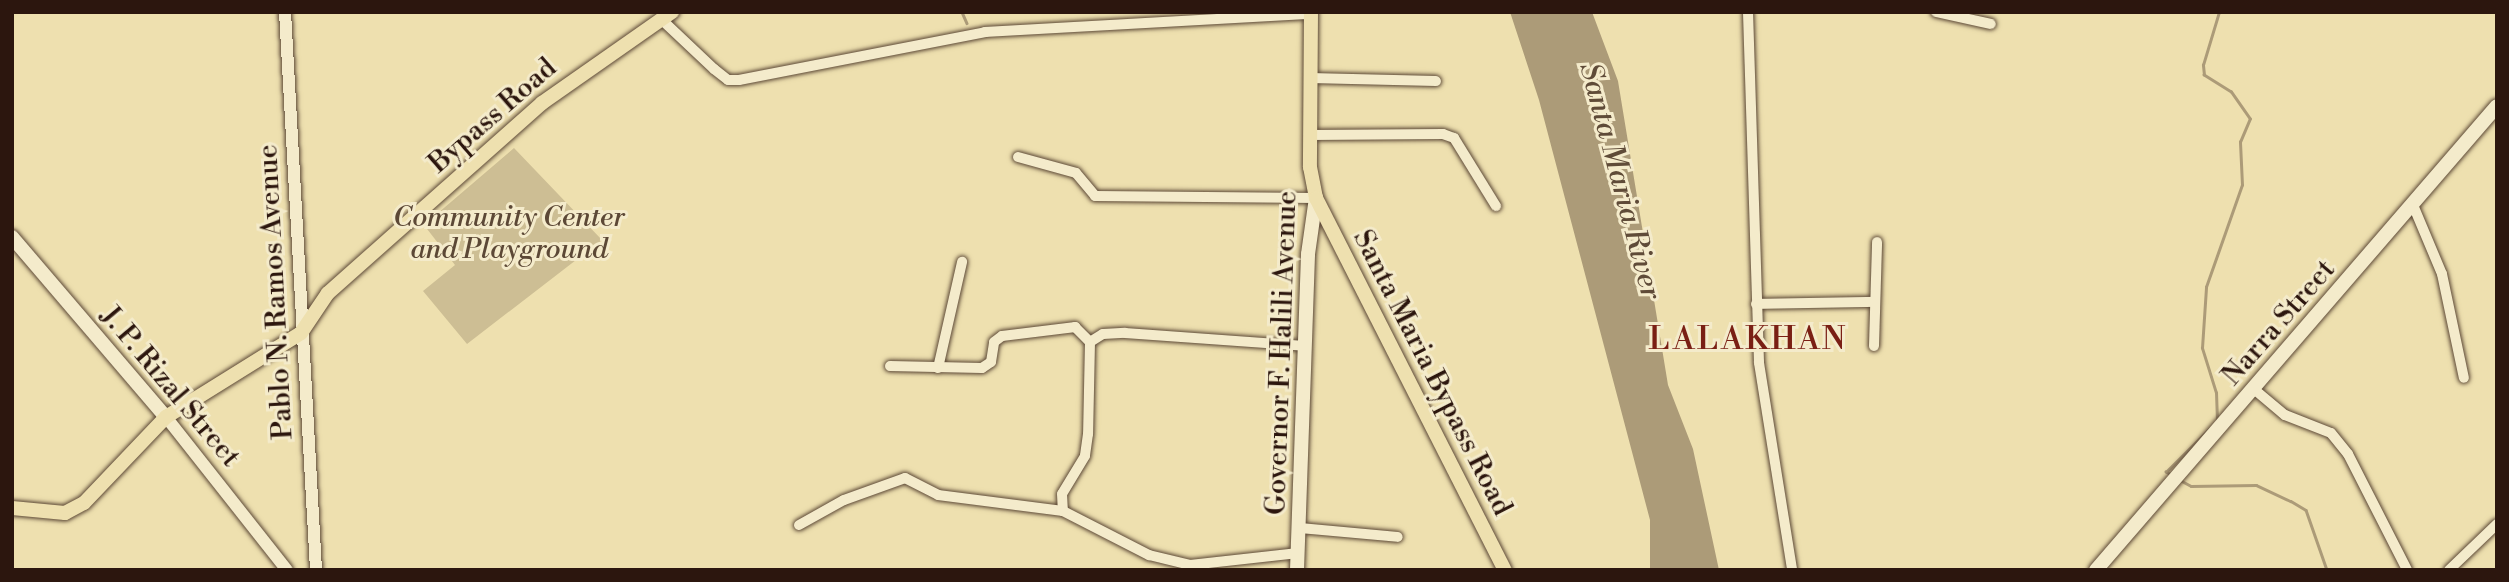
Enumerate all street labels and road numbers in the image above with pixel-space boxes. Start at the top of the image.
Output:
street label: Bypass Road [422,51,564,181]
street label: Pablo N. Ramos Avenue [251,144,301,440]
street label: Governor F. Halili Avenue [1260,190,1304,516]
street label: Santa Maria Bypass Road [1345,225,1519,521]
street label: Narra Street [2215,253,2343,393]
street label: J. P. Rizal Street [93,300,247,474]

